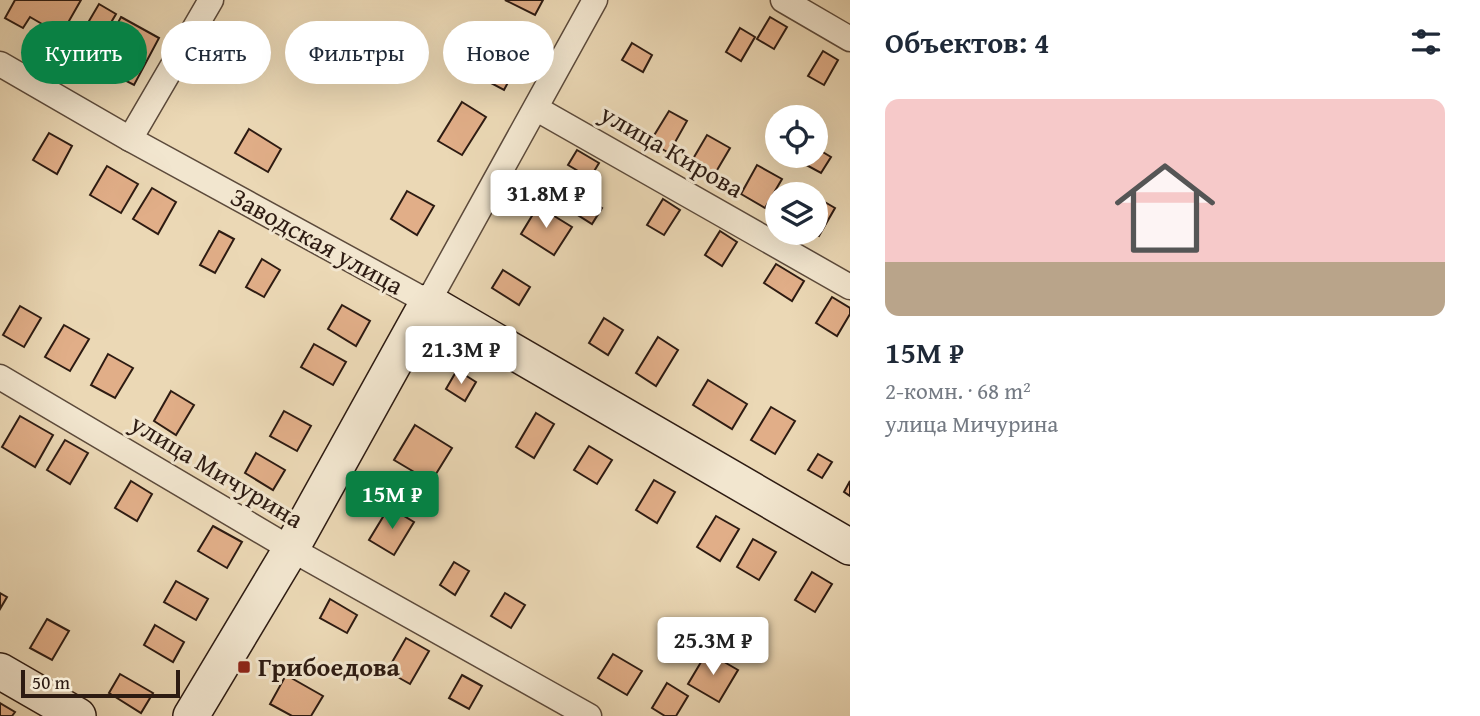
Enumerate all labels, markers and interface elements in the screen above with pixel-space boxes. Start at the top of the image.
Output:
text: Объектов: 4 [885,20,1049,64]
chip: Купить [21,21,147,84]
chip: Снять [161,21,271,84]
chip: Фильтры [285,21,429,84]
chip: Новое [443,21,554,84]
icon: filters [1407,23,1445,61]
street label: улица Кирова [592,93,752,208]
map controls [765,105,828,245]
button: locate [765,105,828,168]
icon: home [1102,145,1228,271]
pin: 31.8M ₽ [481,170,611,230]
text: 31.8M ₽ [506,176,586,209]
street label: Заводская улица [224,177,411,305]
button: layers [765,182,828,245]
pin: 21.3M ₽ [396,326,526,386]
text: 15M ₽ [885,330,964,374]
text: 21.3M ₽ [421,332,501,365]
text: 2-комн. · 68 m² [885,374,1031,407]
street label: улица Мичурина [122,403,312,538]
text: улица Мичурина [885,407,1058,440]
pin: 15M ₽ [343,472,441,531]
text: 15M ₽ [362,477,422,510]
pin: 25.3M ₽ [648,618,778,677]
text: 25.3M ₽ [673,623,753,656]
place label: Грибоедова [258,647,401,686]
marker: Грибоедова [236,659,252,675]
scale bar [21,667,180,699]
text: 50 m [32,668,70,696]

